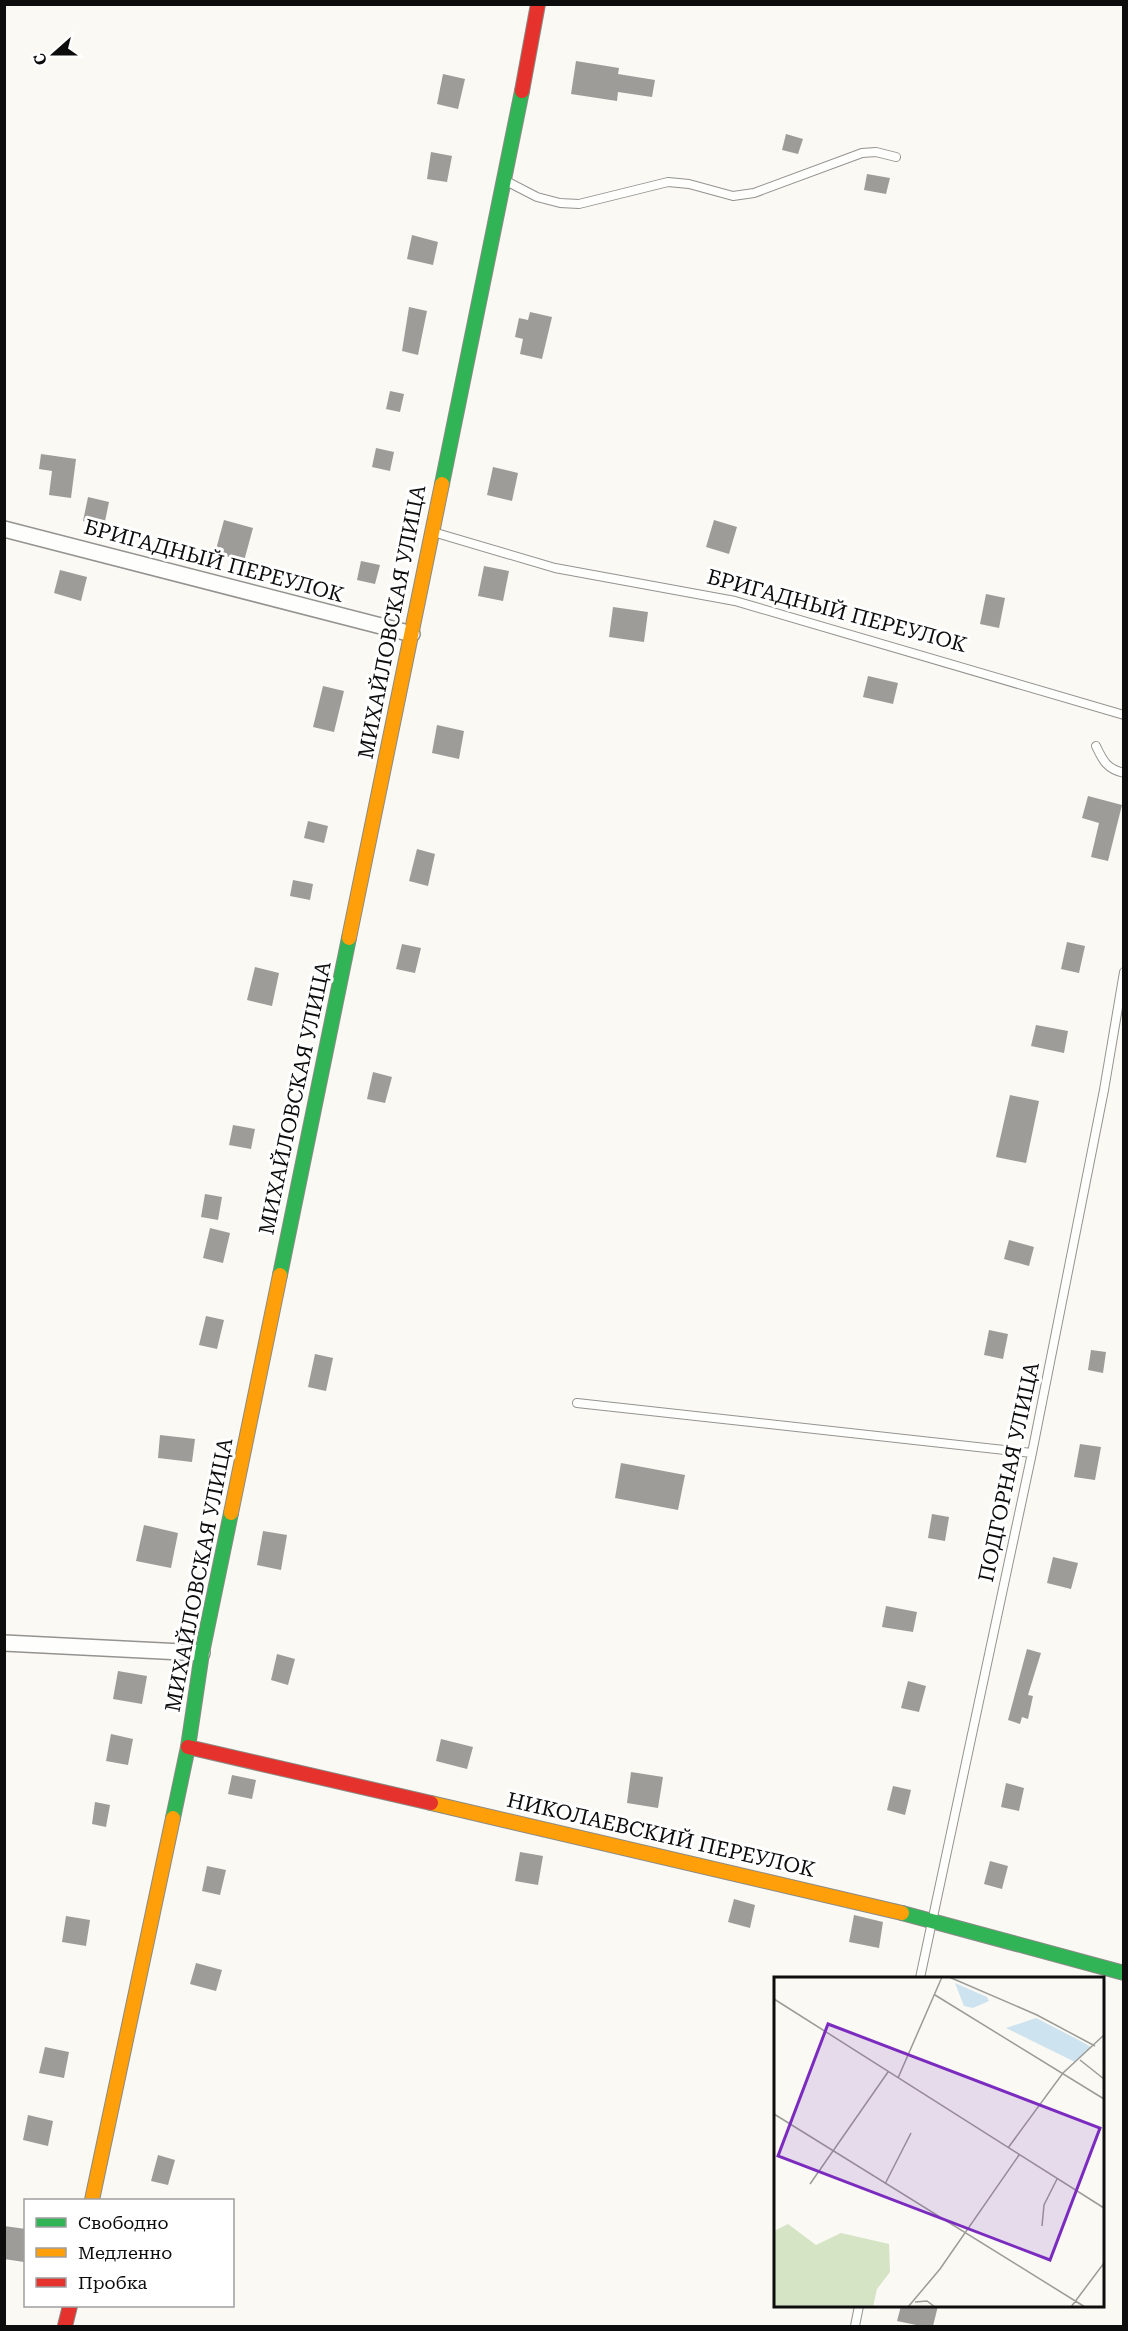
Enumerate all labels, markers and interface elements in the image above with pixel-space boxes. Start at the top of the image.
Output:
north arrow [24,24,84,84]
text: С [30,51,51,68]
street label: МИХАЙЛОВСКАЯ УЛИЦА [354,483,430,761]
street label: БРИГАДНЫЙ ПЕРЕУЛОК [81,515,347,607]
street label: БРИГАДНЫЙ ПЕРЕУЛОК [704,565,970,657]
street label: МИХАЙЛОВСКАЯ УЛИЦА [254,959,336,1237]
street label: ПОДГОРНАЯ УЛИЦА [974,1360,1044,1584]
street label: МИХАЙЛОВСКАЯ УЛИЦА [161,1436,237,1714]
street label: НИКОЛАЕВСКИЙ ПЕРЕУЛОК [505,1788,817,1882]
inset map [774,1977,1104,2307]
legend [24,2199,234,2307]
text: Свободно [78,2212,168,2233]
text: Медленно [78,2242,172,2263]
text: Пробка [78,2272,147,2293]

